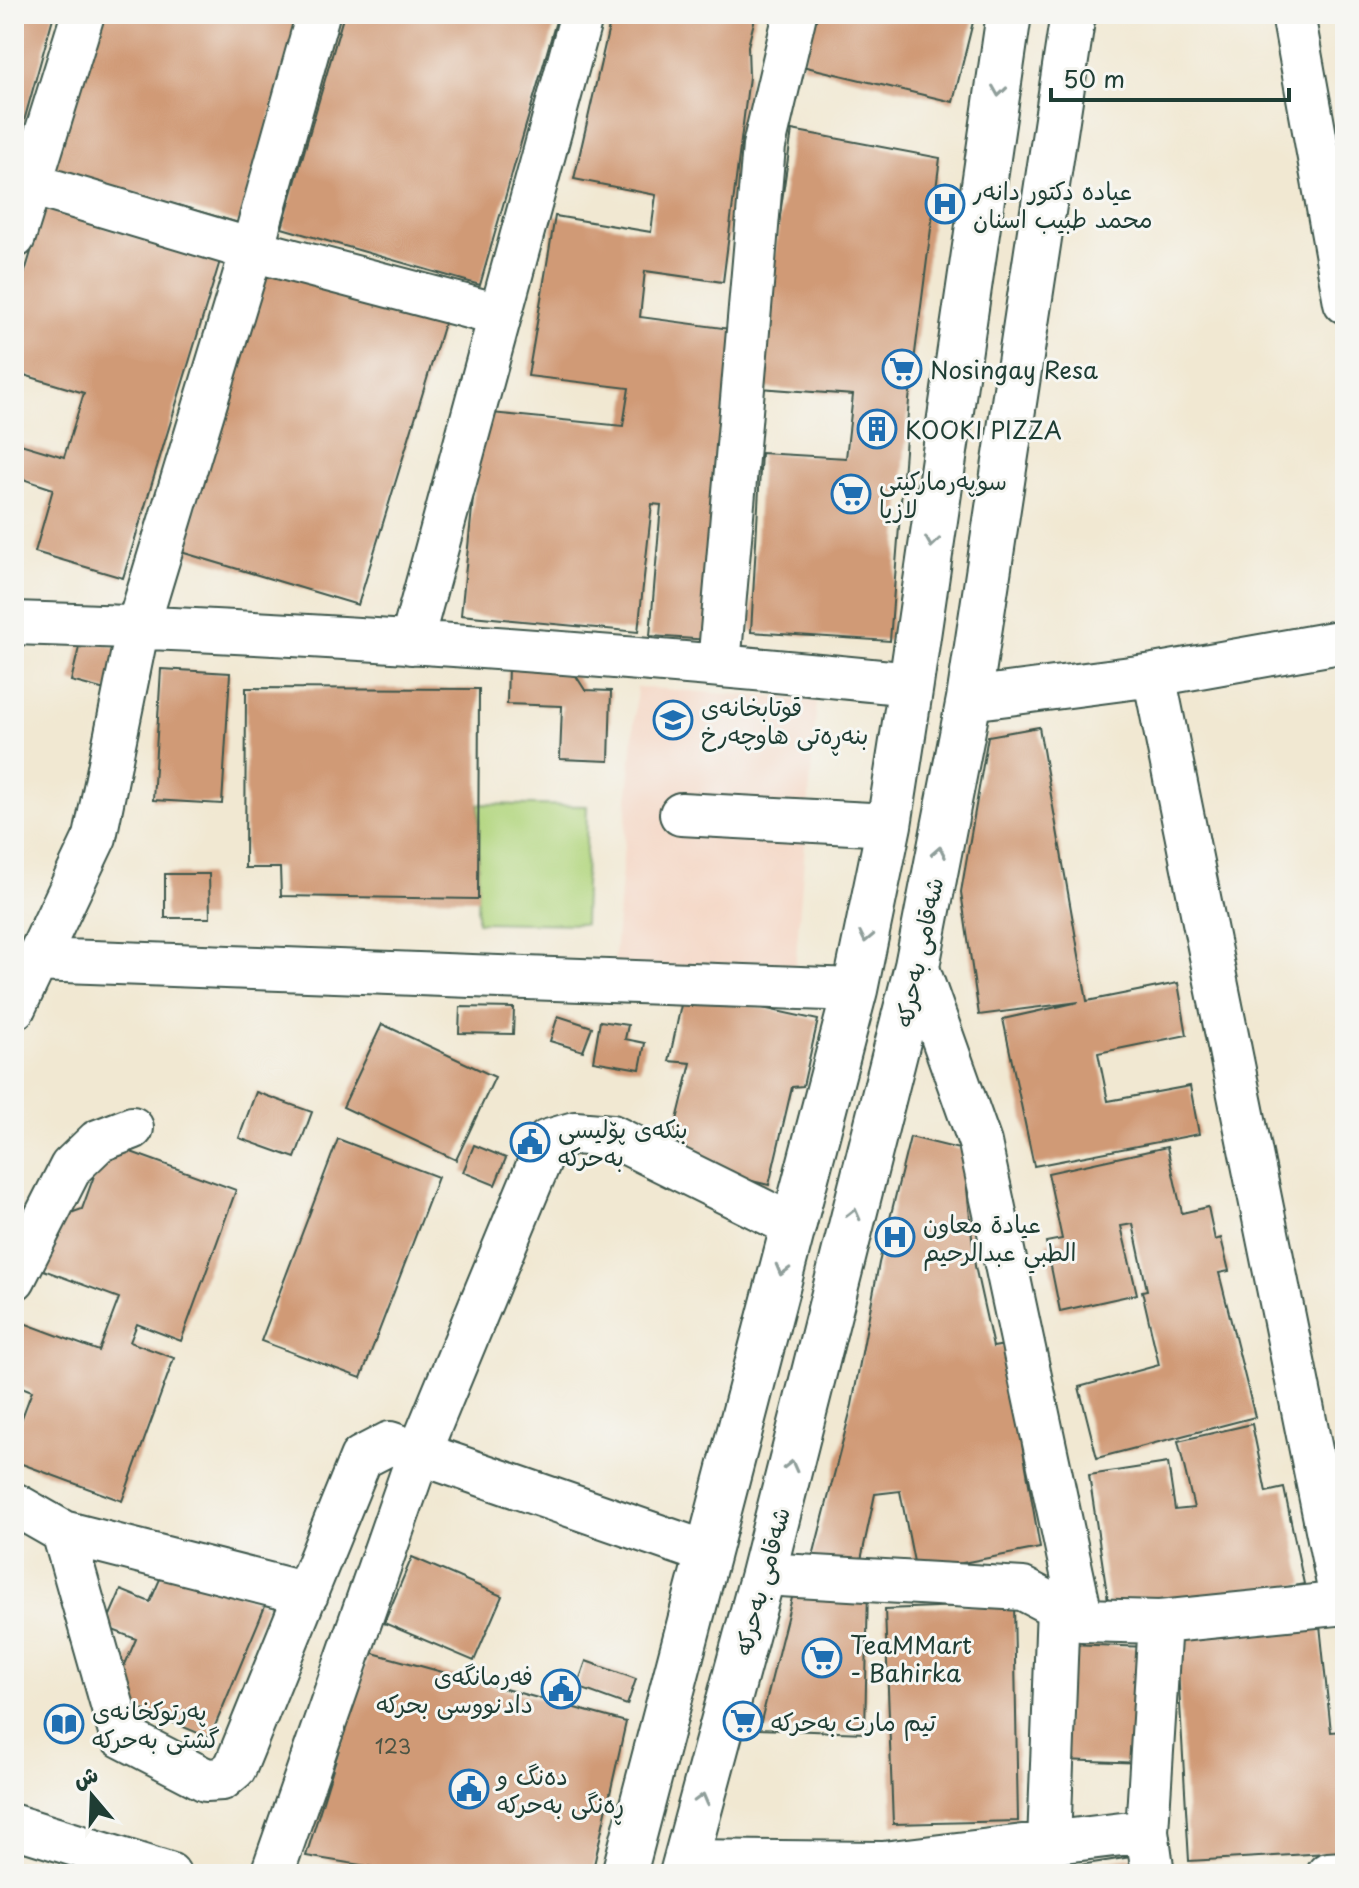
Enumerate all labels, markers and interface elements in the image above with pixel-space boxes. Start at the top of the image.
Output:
scale bar [1051,52,1289,102]
text: 50 m [1063,60,1125,96]
one-way arrow [991,84,1008,98]
place label: عياده دكتور دانەر محمد طبيب اسنان [972,172,1153,236]
hospital icon: عياده دكتور دانەر محمد طبيب اسنان [924,183,966,225]
supermarket icon: Nosingay Resa [881,348,923,390]
place label: Nosingay Resa [930,351,1098,387]
building icon: KOOKI PIZZA [856,408,898,450]
place label: KOOKI PIZZA [905,411,1062,447]
place label: سوپه‌رمارکیتی لازیا [879,462,1007,526]
supermarket icon: سوپه‌رمارکیتی لازیا [830,473,872,515]
one-way arrow [924,536,941,549]
place label: قوتابخانەی بنەڕەتی هاوچەرخ [701,688,869,756]
school or university icon: قوتابخانەی بنەڕەتی هاوچەرخ [652,699,694,741]
one-way arrow [930,846,947,859]
street label: شەقامی بەحرکە [885,874,951,1030]
one-way arrow [858,929,875,943]
place label: بنکەی پۆلیسی بەحرکە [558,1110,688,1174]
public building icon: بنکەی پۆلیسی بەحرکە [509,1121,551,1163]
place label: عيادة معاون الطبي عبدالرحيم [923,1205,1076,1274]
one-way arrow [845,1208,862,1222]
hospital icon: عيادة معاون الطبي عبدالرحيم [874,1216,916,1258]
one-way arrow [775,1263,791,1277]
one-way arrow [781,1460,798,1474]
street label: شەقامی بەحرکە [724,1503,798,1659]
place label: TeaMMart - Bahirka [850,1626,972,1690]
supermarket icon: TeaMMart - Bahirka [801,1637,843,1679]
place label: فەرمانگەی دادنووسی بحرکە [376,1657,533,1721]
public building icon: فەرمانگەی دادنووسی بحرکە [540,1668,582,1710]
place label: پەرتوکخانەی گشتی بەحرکە [92,1692,220,1756]
supermarket icon: تیم مارت بەحرکە [722,1700,764,1742]
library icon: پەرتوکخانەی گشتی بەحرکە [43,1703,85,1745]
place label: تیم مارت بەحرکە [771,1703,937,1741]
house number: 123 [375,1731,411,1761]
north arrow [52,1756,132,1836]
text: ش [68,1756,102,1795]
place label: دەنگ و ڕەنگی بەحرکە [495,1757,624,1825]
public building icon: دەنگ و ڕەنگی بەحرکە [448,1768,490,1810]
one-way arrow [693,1792,710,1806]

